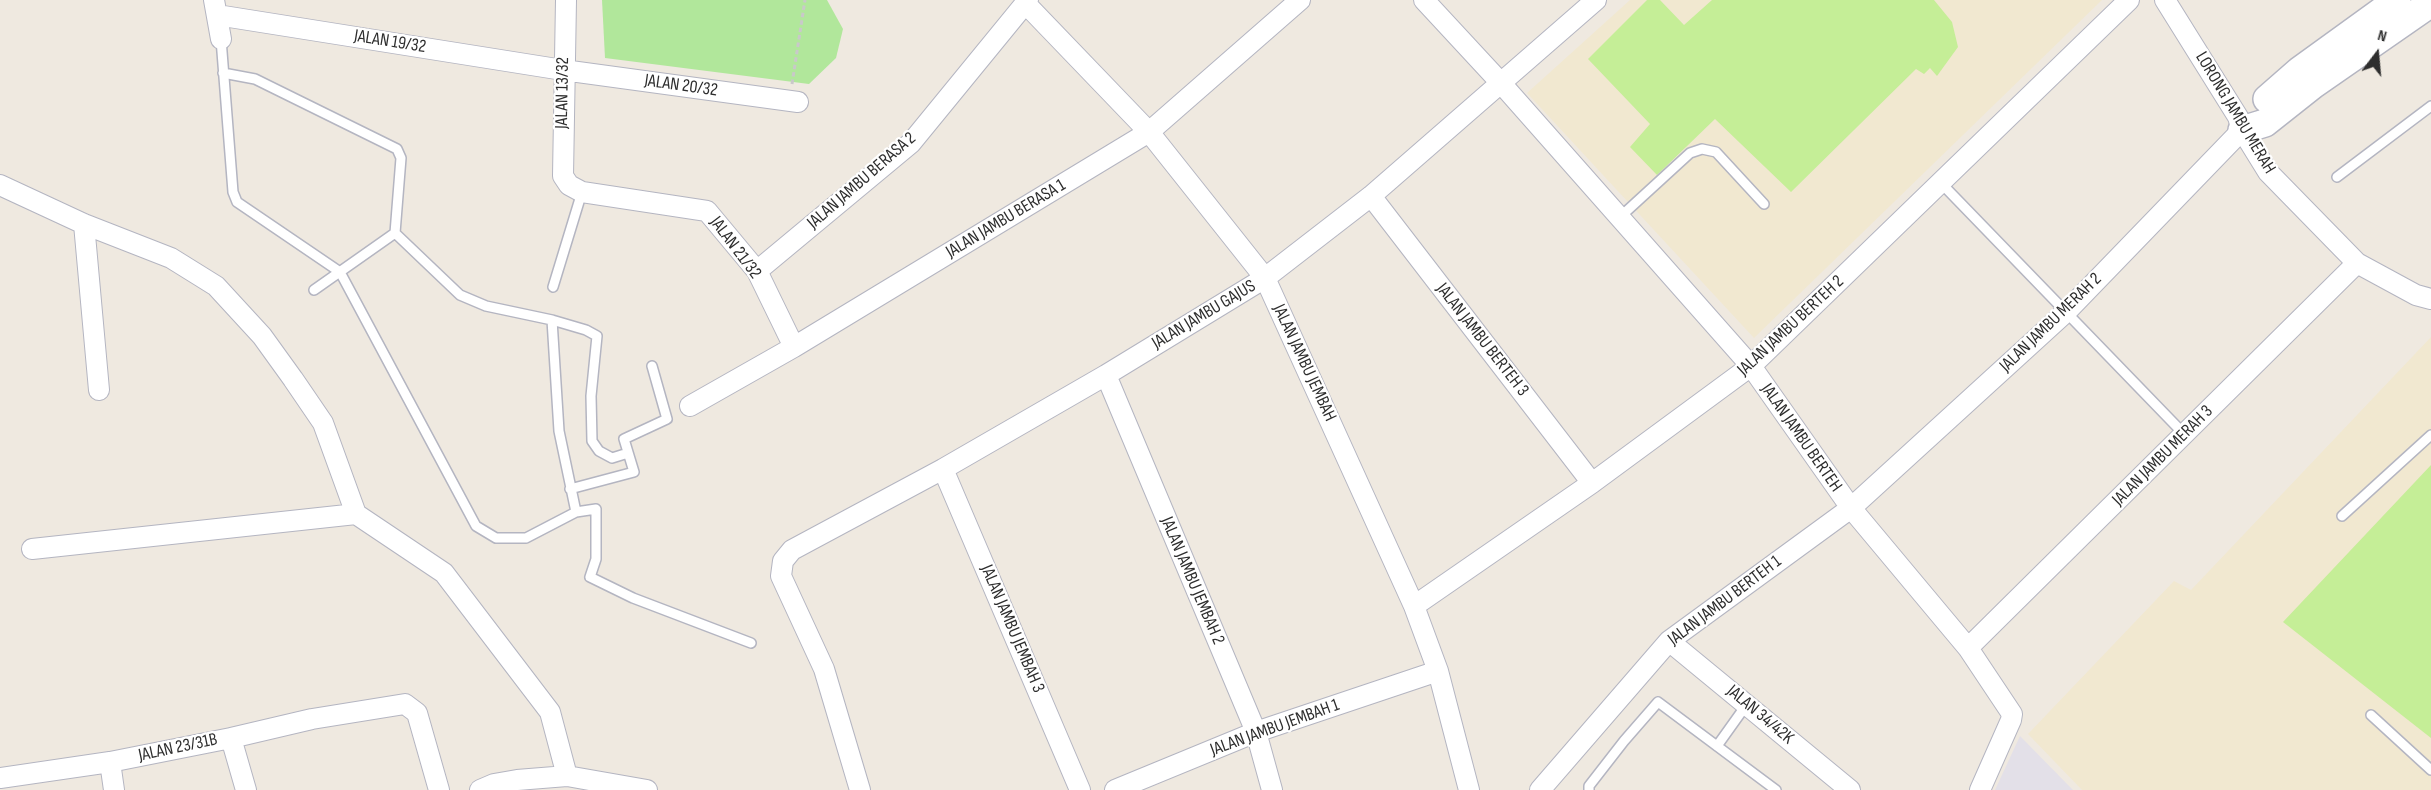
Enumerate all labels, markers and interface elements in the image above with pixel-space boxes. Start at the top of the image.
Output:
north arrow [2347,24,2407,84]
street label: JALAN 19/32 [353,26,427,58]
text: N [2375,26,2389,47]
street label: LORONG JAMBU MERAH [2190,48,2280,178]
street label: JALAN 13/32 [552,57,574,129]
street label: JALAN 20/32 [643,70,719,102]
street label: JALAN JAMBU BERASA 2 [803,128,921,234]
street label: JALAN JAMBU BERASA 1 [942,175,1070,263]
street label: JALAN 21/32 [705,213,765,283]
street label: JALAN JAMBU MERAH 2 [1996,269,2106,377]
street label: JALAN JAMBU BERTEH 2 [1733,271,1849,381]
street label: JALAN JAMBU GAJUS [1148,276,1260,354]
street label: JALAN JAMBU BERTEH 3 [1431,279,1533,401]
street label: JALAN JAMBU JEMBAH [1267,301,1341,425]
street label: JALAN JAMBU BERTEH [1756,380,1846,496]
street label: JALAN JAMBU MERAH 3 [2108,401,2218,511]
street label: JALAN JAMBU JEMBAH 2 [1155,514,1229,648]
street label: JALAN JAMBU BERTEH 1 [1664,551,1786,651]
street label: JALAN JAMBU JEMBAH 3 [975,562,1049,696]
street label: JALAN 34/42K [1722,681,1798,749]
street label: JALAN JAMBU JEMBAH 1 [1208,695,1342,761]
street label: JALAN 23/31B [137,729,219,767]

